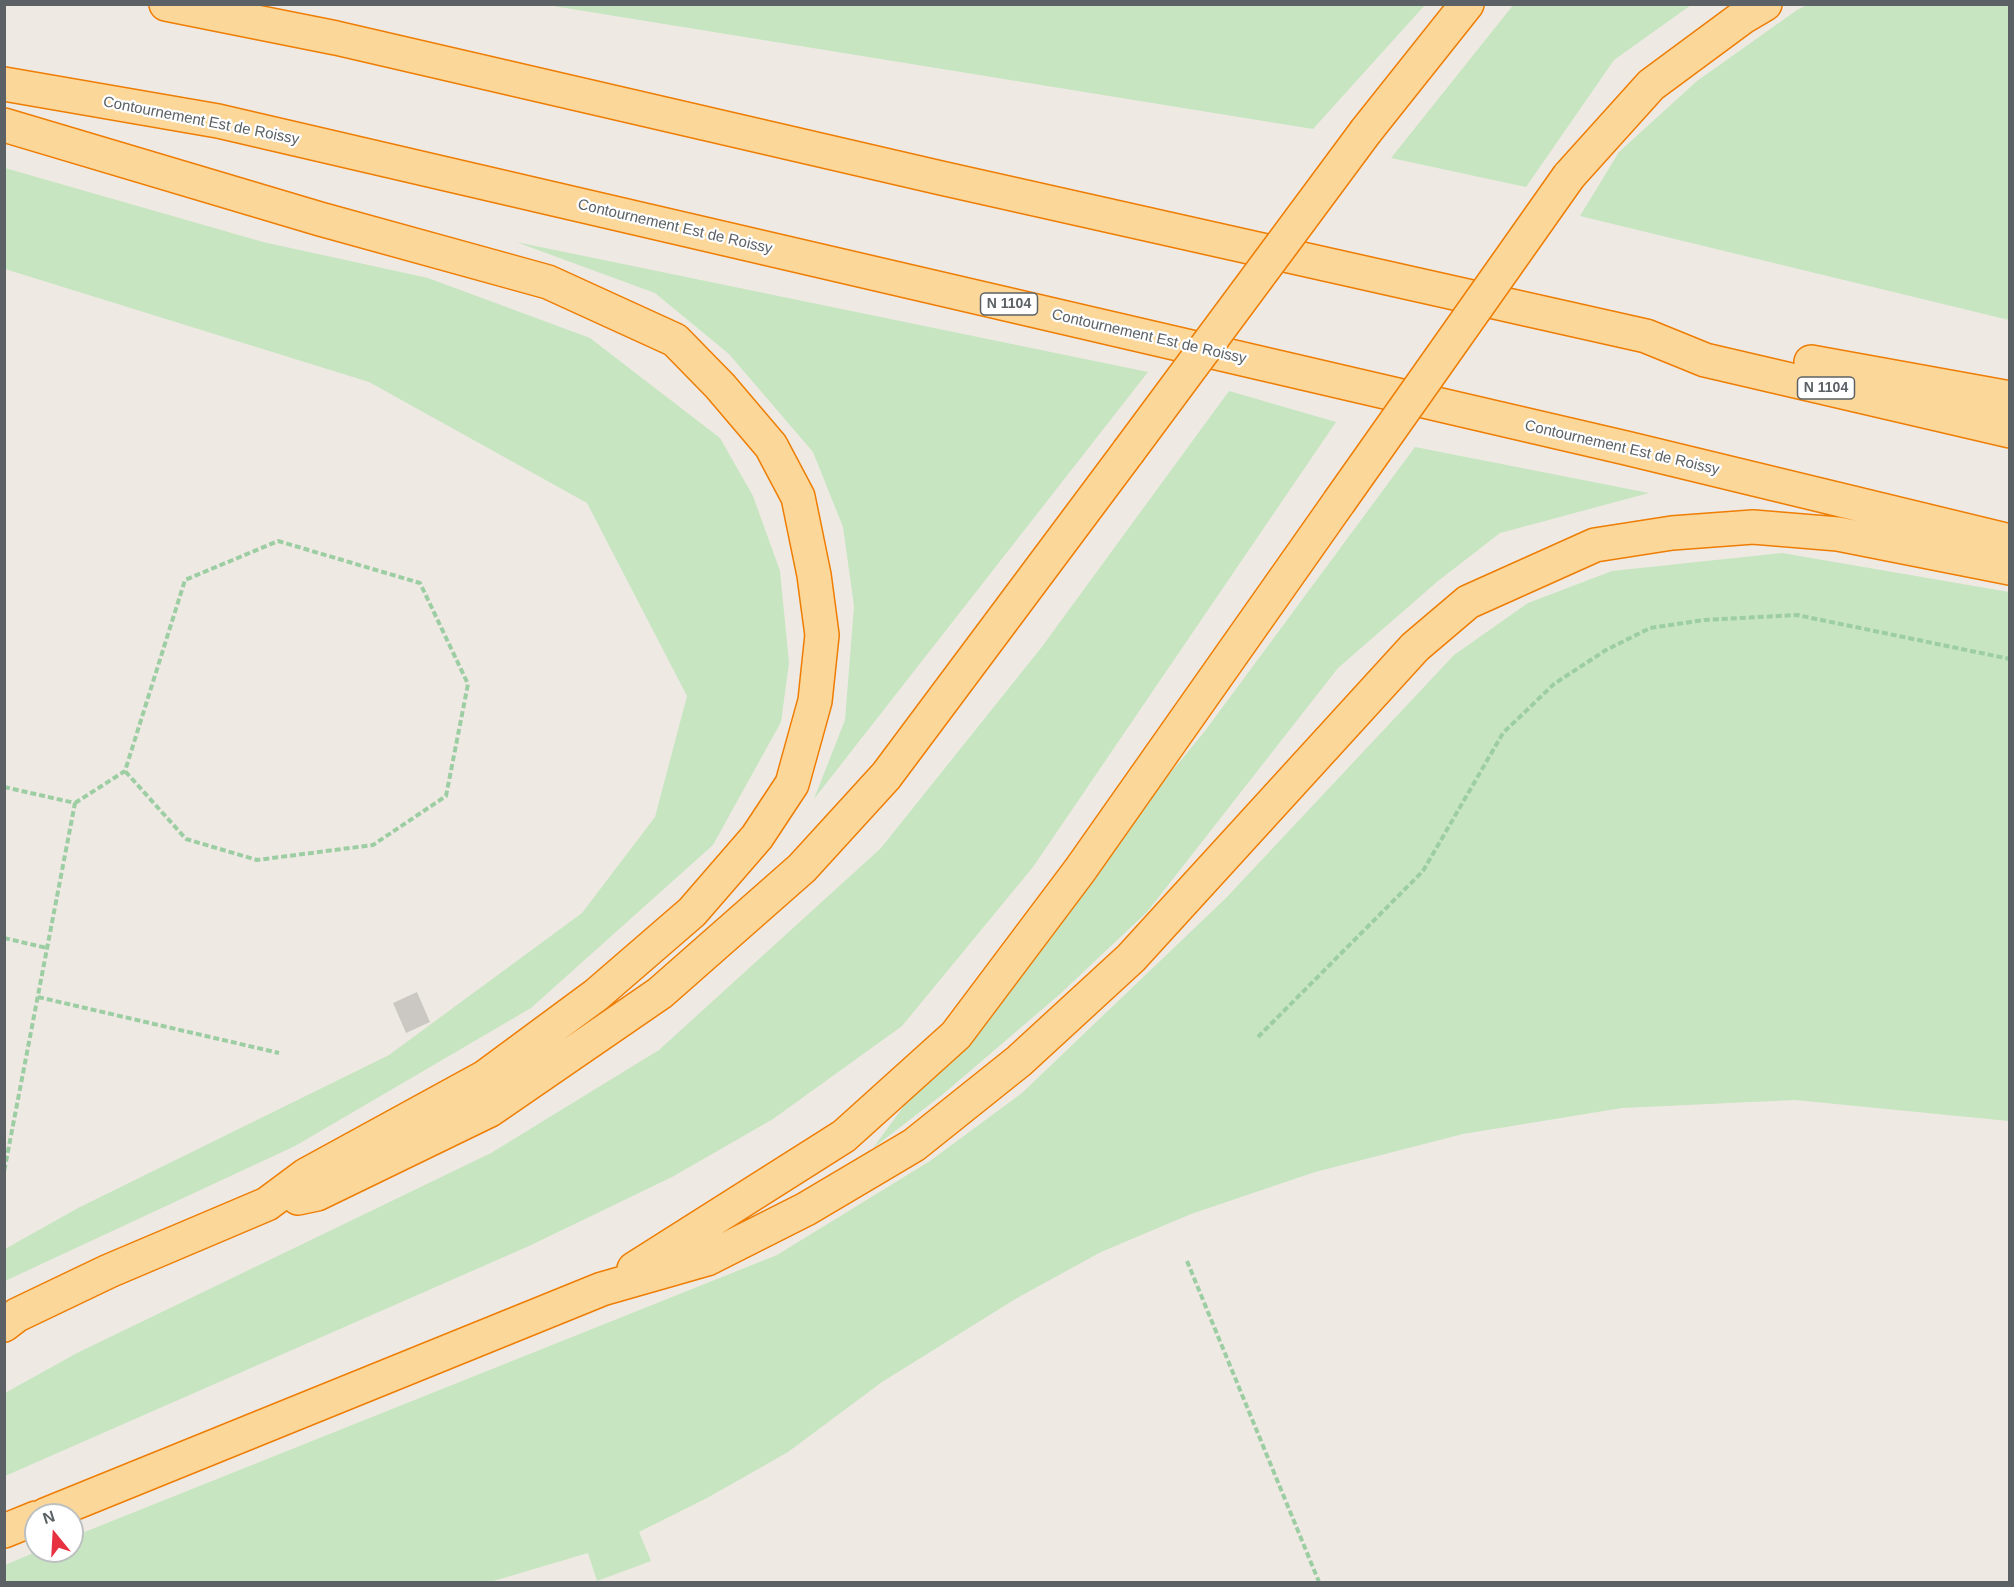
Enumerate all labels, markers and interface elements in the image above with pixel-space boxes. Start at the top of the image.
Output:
street label: Contournement Est de Roissy [101,93,301,149]
street label: Contournement Est de Roissy [576,196,774,258]
road number: N 1104 [980,293,1038,315]
street label: Contournement Est de Roissy [1050,306,1248,368]
road number: N 1104 [1798,377,1854,399]
street label: Contournement Est de Roissy [1523,417,1721,479]
north arrow [24,1503,84,1563]
text: N [41,1507,57,1527]

